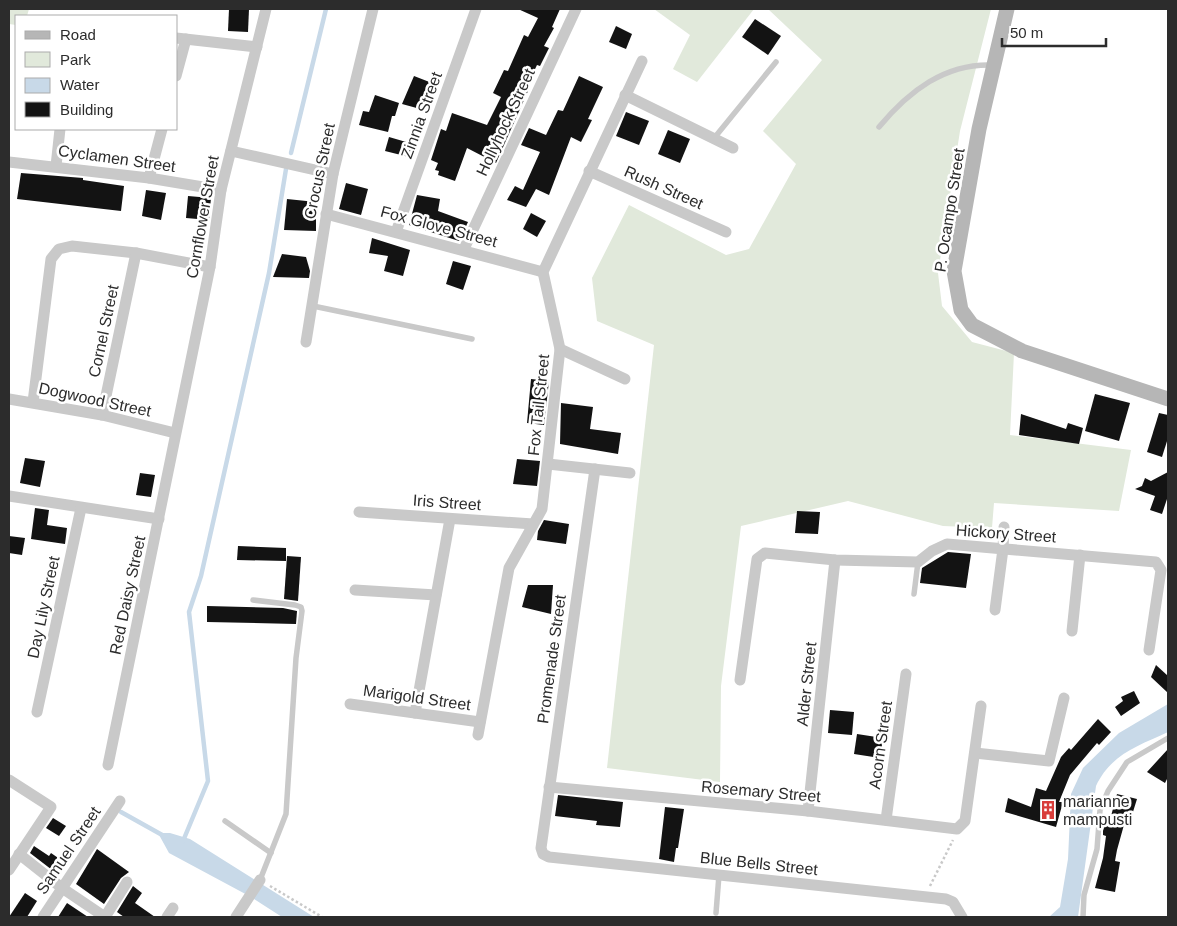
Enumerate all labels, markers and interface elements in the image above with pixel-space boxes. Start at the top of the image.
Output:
legend [15,15,178,130]
scale bar [1002,15,1106,47]
text: 50 m [1010,24,1043,41]
text: Road [60,26,96,43]
text: Park [60,51,91,68]
street label: Hollyhock Street [473,65,538,179]
street label: Zinnia Street [398,69,445,161]
text: Water [60,76,99,93]
text: Building [60,101,113,118]
street label: Crocus Street [301,121,338,221]
street label: Cyclamen Street [57,142,177,175]
street label: P. Ocampo Street [931,146,968,273]
street label: Cornflower Street [183,154,222,280]
street label: Rush Street [622,163,706,213]
street label: Fox Glove Street [379,203,500,250]
street label: Cornel Street [85,283,122,379]
street label: Fox Tail Street [525,353,552,457]
street label: Dogwood Street [37,379,153,420]
street label: Iris Street [412,492,482,513]
street label: Hickory Street [955,522,1057,546]
street label: Red Daisy Street [107,534,148,656]
street label: Day Lily Street [24,554,63,660]
street label: Promenade Street [534,593,569,725]
street label: Alder Street [794,641,819,727]
street label: Marigold Street [362,682,472,714]
street label: Acorn Street [866,699,895,790]
street label: Rosemary Street [700,778,822,805]
place label: marianne mampusti [1063,793,1132,828]
building icon: marianne mampusti [1037,799,1059,821]
street label: Samuel Street [33,803,104,897]
street label: Blue Bells Street [699,849,819,878]

